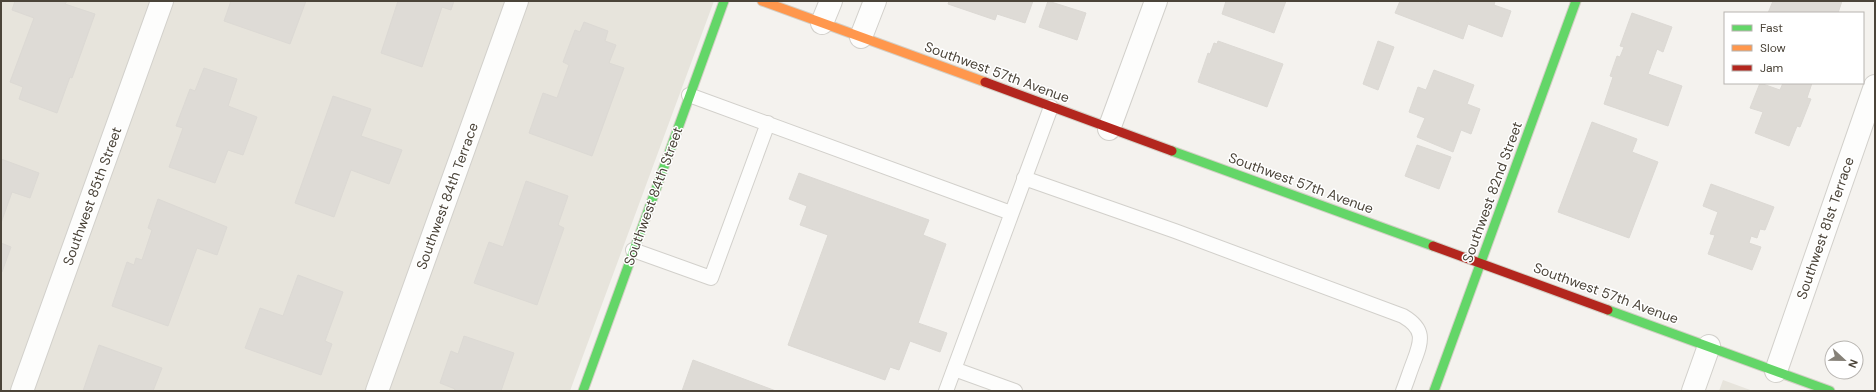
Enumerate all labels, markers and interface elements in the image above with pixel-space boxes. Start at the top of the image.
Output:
legend [1724,12,1864,84]
text: Fast [1760,20,1783,36]
street label: Southwest 57th Avenue [922,37,1072,107]
text: Slow [1760,40,1786,56]
text: Jam [1760,60,1783,76]
street label: Southwest 82nd Street [1458,119,1526,265]
street label: Southwest 84th Terrace [412,120,482,272]
street label: Southwest 85th Street [59,124,125,268]
street label: Southwest 84th Street [620,124,686,268]
street label: Southwest 57th Avenue [1226,148,1376,218]
street label: Southwest 81st Terrace [1792,154,1858,302]
street label: Southwest 57th Avenue [1531,258,1681,328]
north arrow [1824,340,1864,380]
text: N [1845,357,1861,370]

